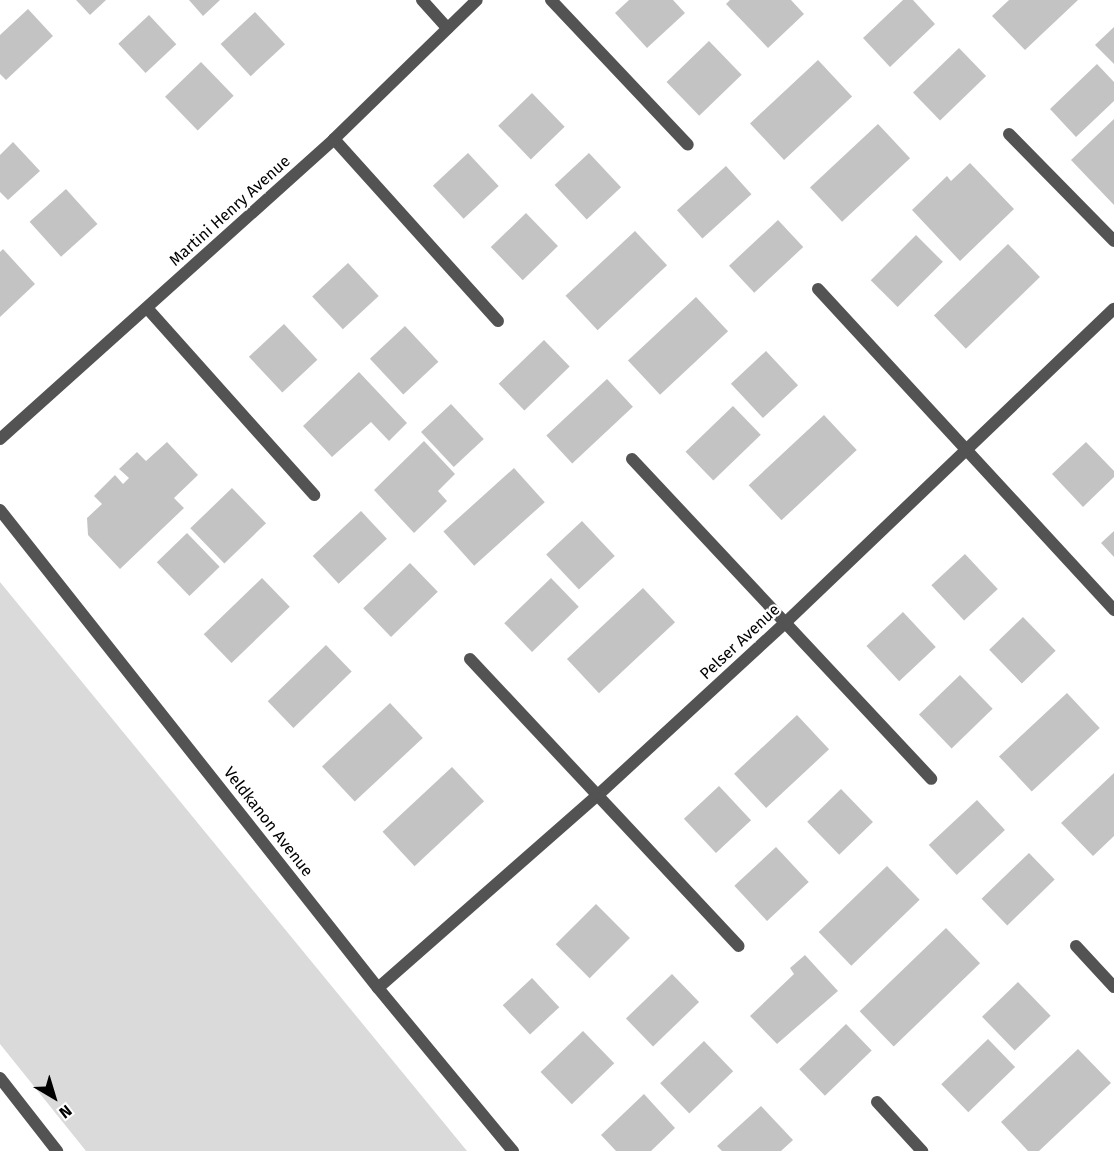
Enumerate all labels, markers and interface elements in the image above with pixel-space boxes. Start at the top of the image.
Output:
street label: Martini Henry Avenue [166,152,294,270]
street label: Pelser Avenue [696,600,784,684]
street label: Veldkanon Avenue [219,763,317,881]
north arrow [24,1067,84,1127]
text: N [55,1101,75,1122]

